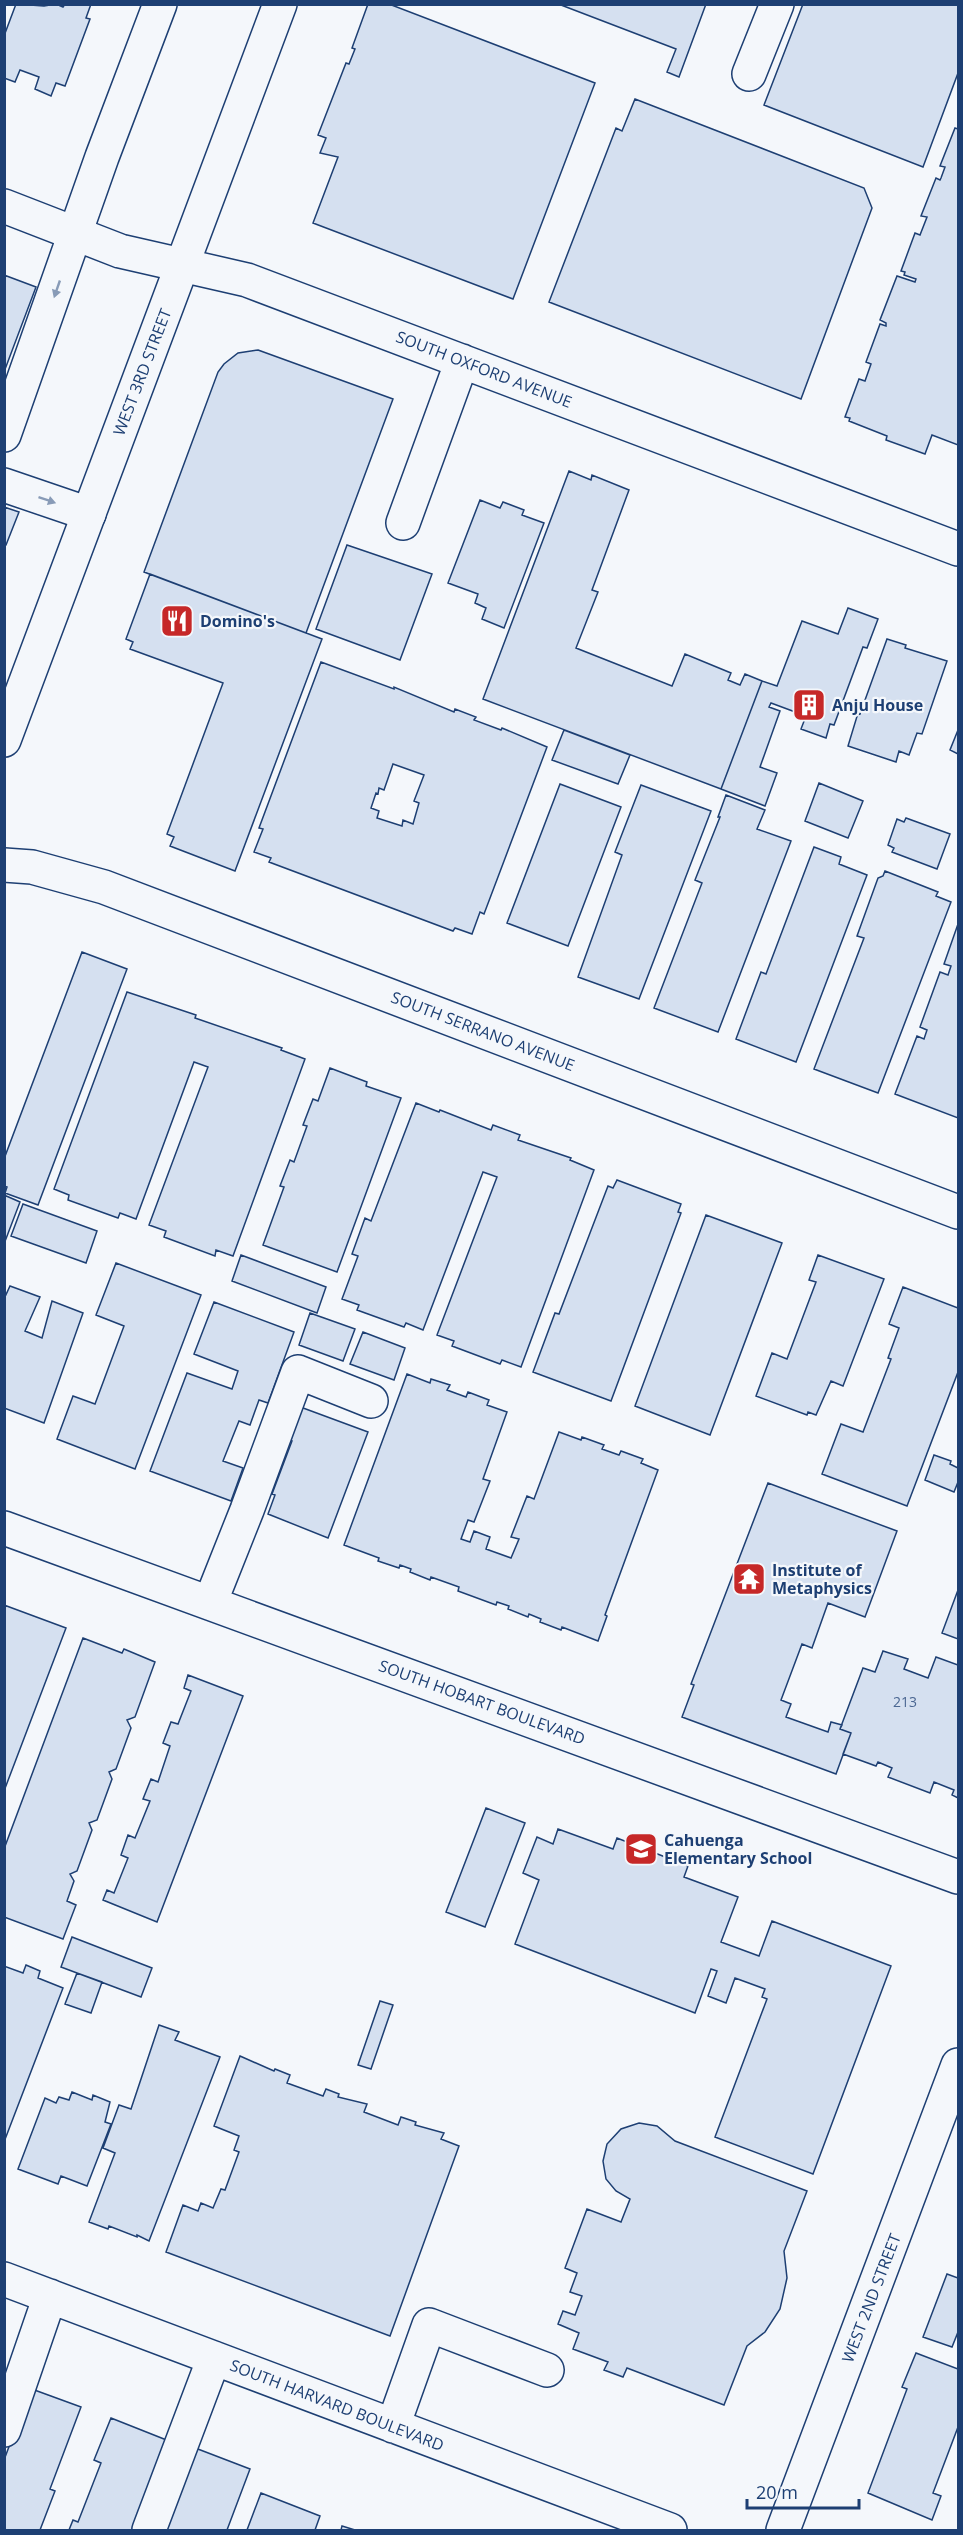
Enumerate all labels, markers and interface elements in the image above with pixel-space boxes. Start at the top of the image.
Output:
one-way arrow [51,280,61,298]
street label: WEST 3RD STREET [108,305,176,439]
street label: SOUTH OXFORD AVENUE [393,325,575,413]
one-way arrow [38,495,56,505]
restaurant icon: Domino's [159,603,195,639]
place label: Domino's [200,610,275,632]
building icon: Anju House [791,687,827,723]
place label: Anju House [832,694,923,716]
street label: SOUTH SERRANO AVENUE [388,986,578,1076]
place label: Institute of Metaphysics [772,1559,872,1599]
temple icon: Institute of Metaphysics [731,1561,767,1597]
street label: SOUTH HOBART BOULEVARD [376,1654,588,1750]
house number: 213 [893,1692,917,1711]
place label: Cahuenga Elementary School [664,1829,812,1869]
school or university icon: Cahuenga Elementary School [623,1831,659,1867]
street label: WEST 2ND STREET [836,2230,906,2366]
street label: SOUTH HARVARD BOULEVARD [227,2354,447,2456]
scale bar [747,2472,860,2510]
text: 20 m [756,2480,798,2504]

